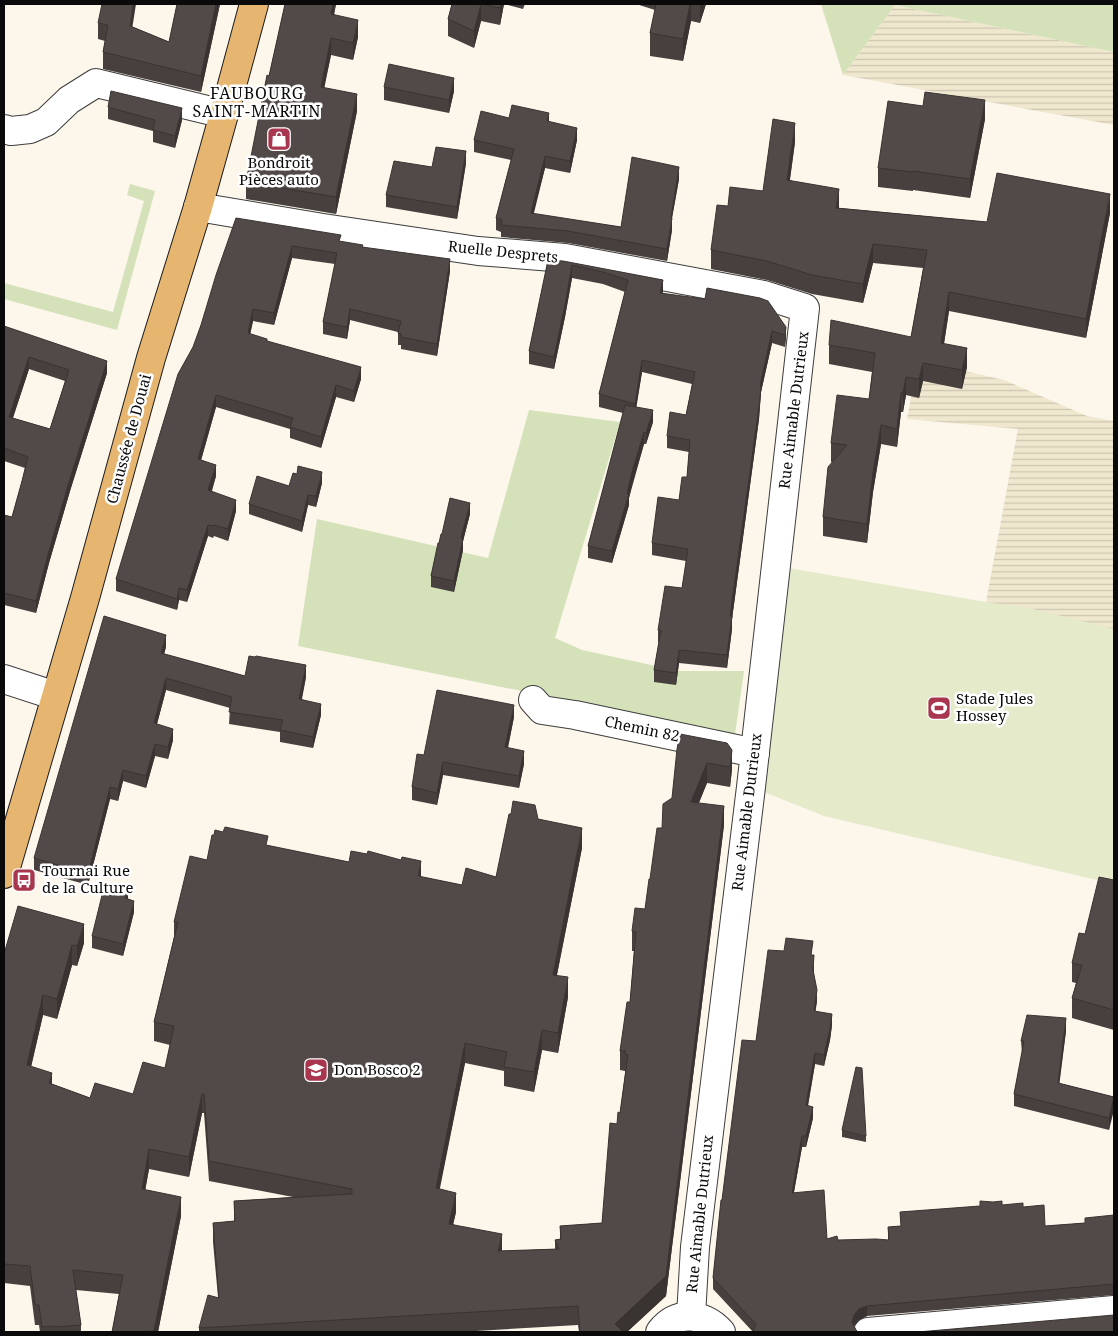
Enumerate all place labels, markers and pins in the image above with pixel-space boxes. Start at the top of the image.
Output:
shop icon: Bondroit Pièces auto [266,126,292,152]
place label: Bondroit Pièces auto [239,152,319,189]
place label: Stade Jules Hossey [956,688,1034,725]
sports icon: Stade Jules Hossey [926,695,952,721]
place label: Tournai Rue de la Culture [42,860,133,897]
bus stop icon: Tournai Rue de la Culture [11,867,37,893]
school or university icon: Don Bosco 2 [303,1057,329,1083]
place label: Don Bosco 2 [334,1059,421,1079]

